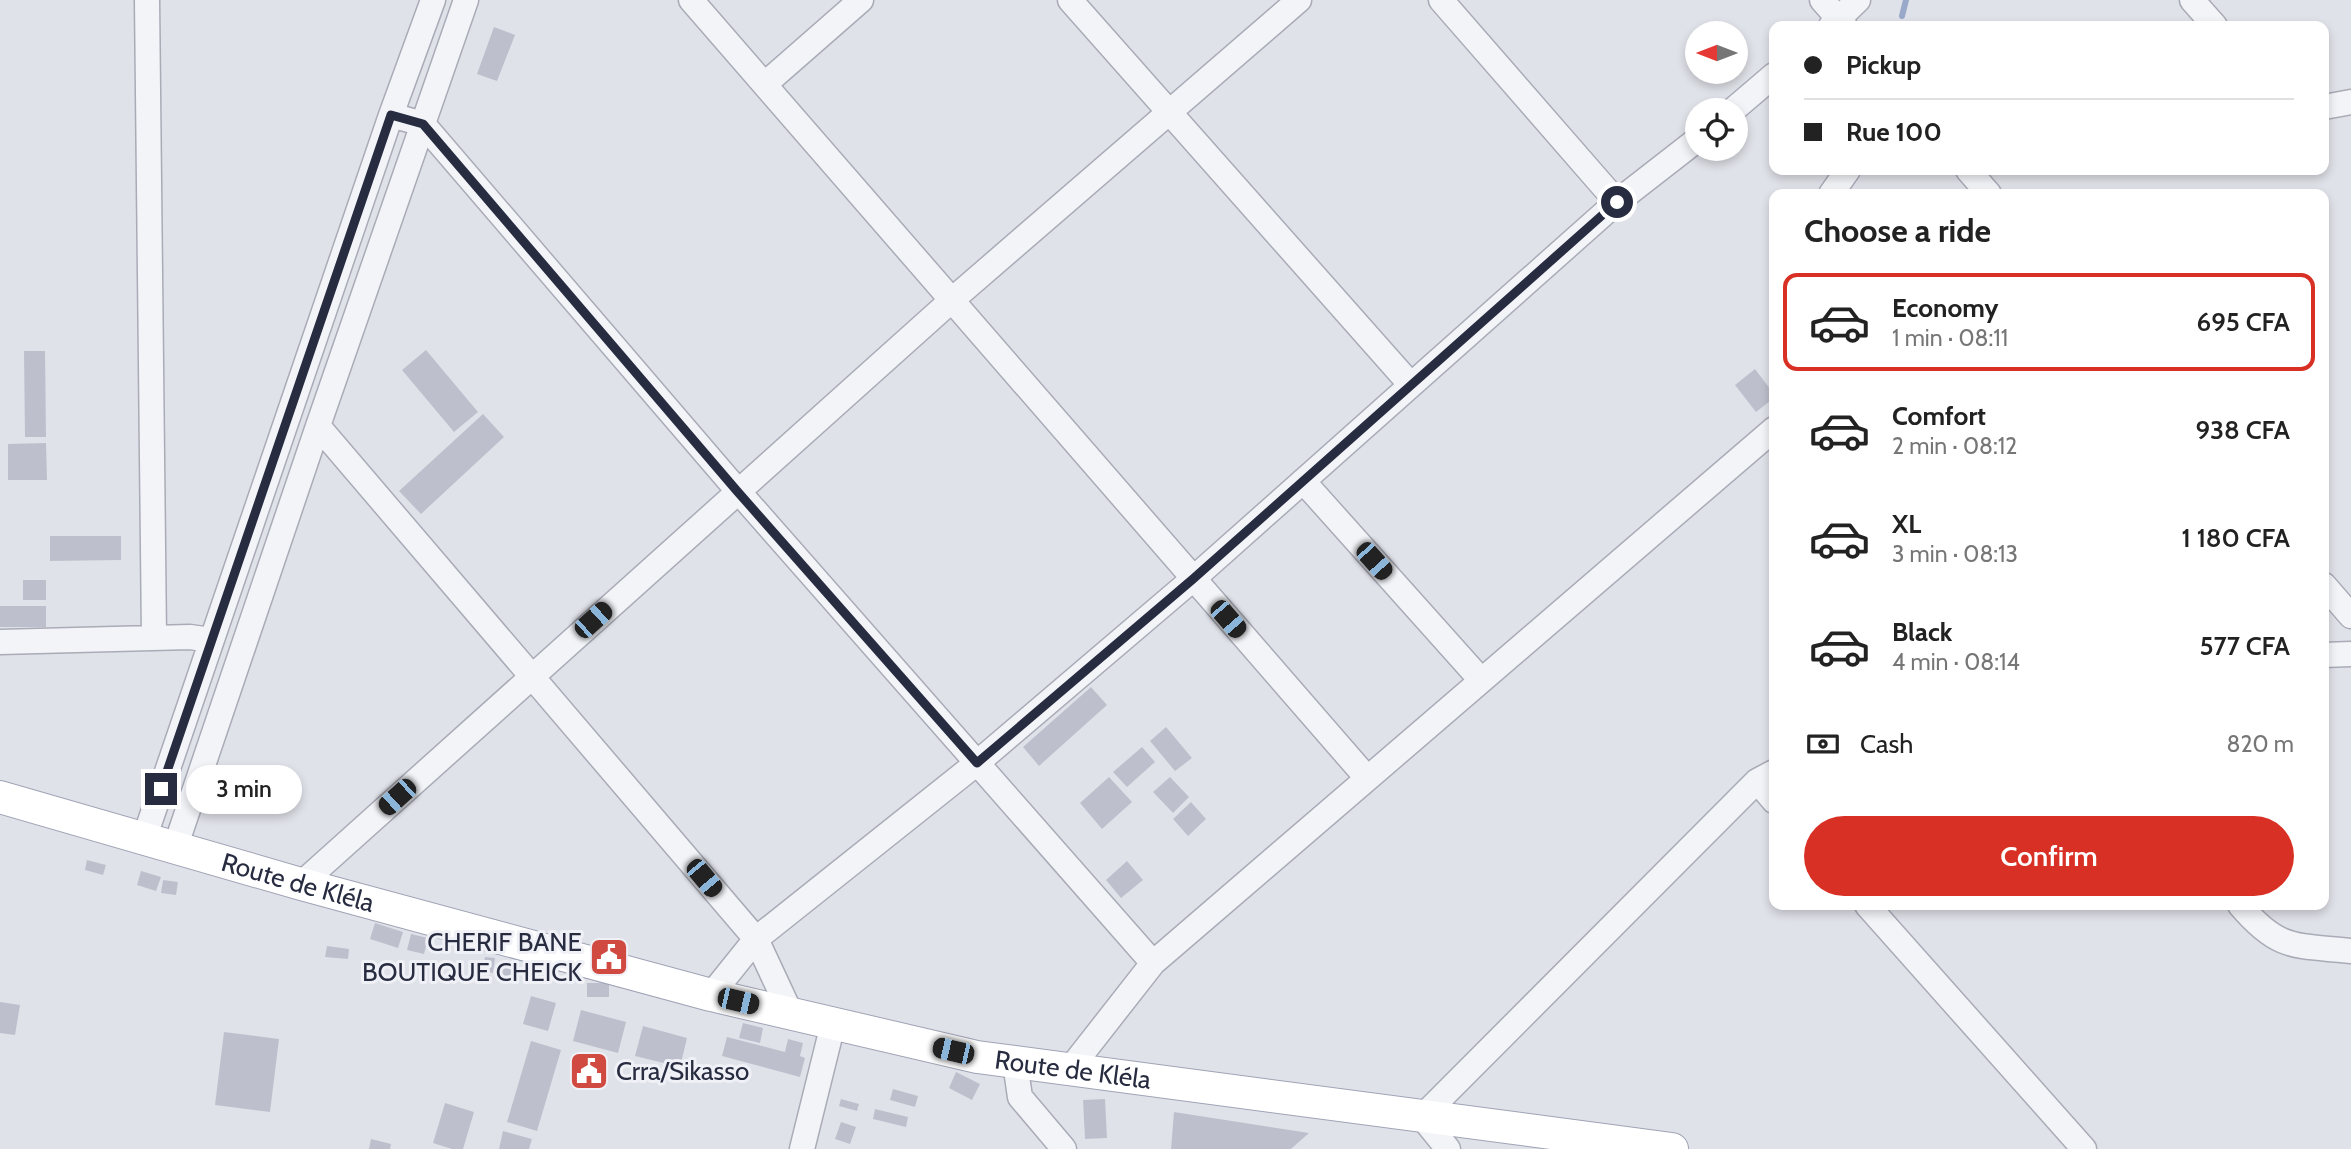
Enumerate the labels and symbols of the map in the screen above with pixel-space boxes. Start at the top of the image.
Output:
north arrow [1685,21,1748,84]
route start [1601,186,1633,218]
car [1353,538,1396,584]
car [1207,596,1250,642]
car [571,598,616,642]
callout: 3 min [186,764,301,814]
route end [145,773,177,805]
car [375,775,420,819]
street label: Route de Kléla [218,846,378,919]
car [683,855,726,901]
place label: CHERIF BANE BOUTIQUE CHEICK [362,926,582,988]
public building icon: CHERIF BANE BOUTIQUE CHEICK [588,936,630,978]
car [716,986,761,1016]
car [931,1036,976,1066]
street label: Route de Kléla [993,1044,1154,1096]
public building icon: Crra/Sikasso [568,1050,610,1092]
place label: Crra/Sikasso [616,1055,749,1087]

